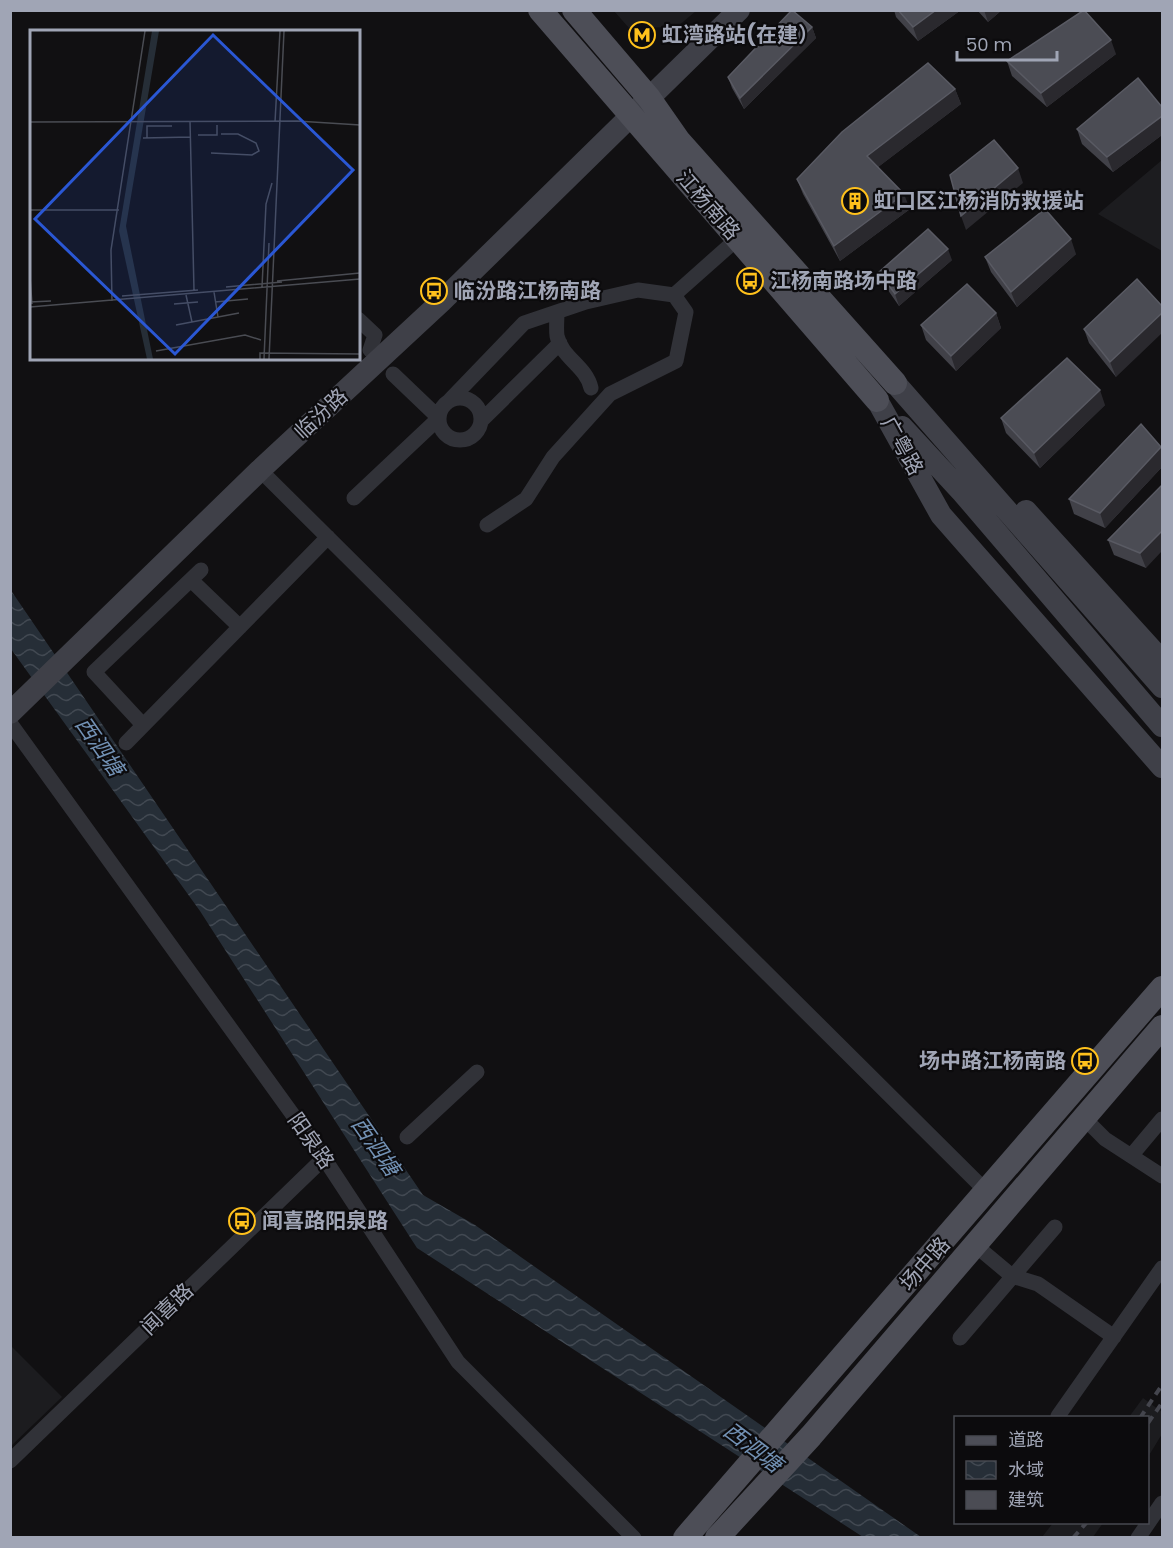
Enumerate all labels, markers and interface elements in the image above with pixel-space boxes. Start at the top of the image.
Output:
metro station icon: 虹湾路站(在建） [627,20,657,50]
place label: 虹湾路站(在建） [662,20,819,49]
scale bar [957,24,1058,62]
inset map [30,30,360,360]
text: 50 m [966,32,1012,57]
street label: 江杨南路 [670,163,747,246]
building icon: 虹口区江杨消防救援站 [840,186,870,216]
place label: 虹口区江杨消防救援站 [874,186,1084,215]
bus stop icon: 江杨南路场中路 [735,266,765,296]
place label: 江杨南路场中路 [770,266,917,295]
bus stop icon: 临汾路江杨南路 [419,276,449,306]
place label: 临汾路江杨南路 [454,276,601,305]
street label: 临汾路 [288,382,354,446]
street label: 广粤路 [874,411,930,480]
water label: 西泗塘 [68,710,134,785]
place label: 场中路江杨南路 [919,1046,1066,1075]
bus stop icon: 场中路江杨南路 [1070,1046,1100,1076]
street label: 阳泉路 [281,1107,341,1175]
water label: 西泗塘 [344,1110,410,1185]
bus stop icon: 闻喜路阳泉路 [227,1206,257,1236]
place label: 闻喜路阳泉路 [262,1206,388,1235]
street label: 场中路 [893,1230,956,1297]
street label: 闻喜路 [134,1276,199,1341]
water label: 西泗塘 [717,1415,792,1482]
legend [954,1416,1149,1524]
text: 道路 [1008,1427,1044,1452]
text: 水域 [1008,1457,1044,1482]
text: 建筑 [1008,1487,1044,1512]

